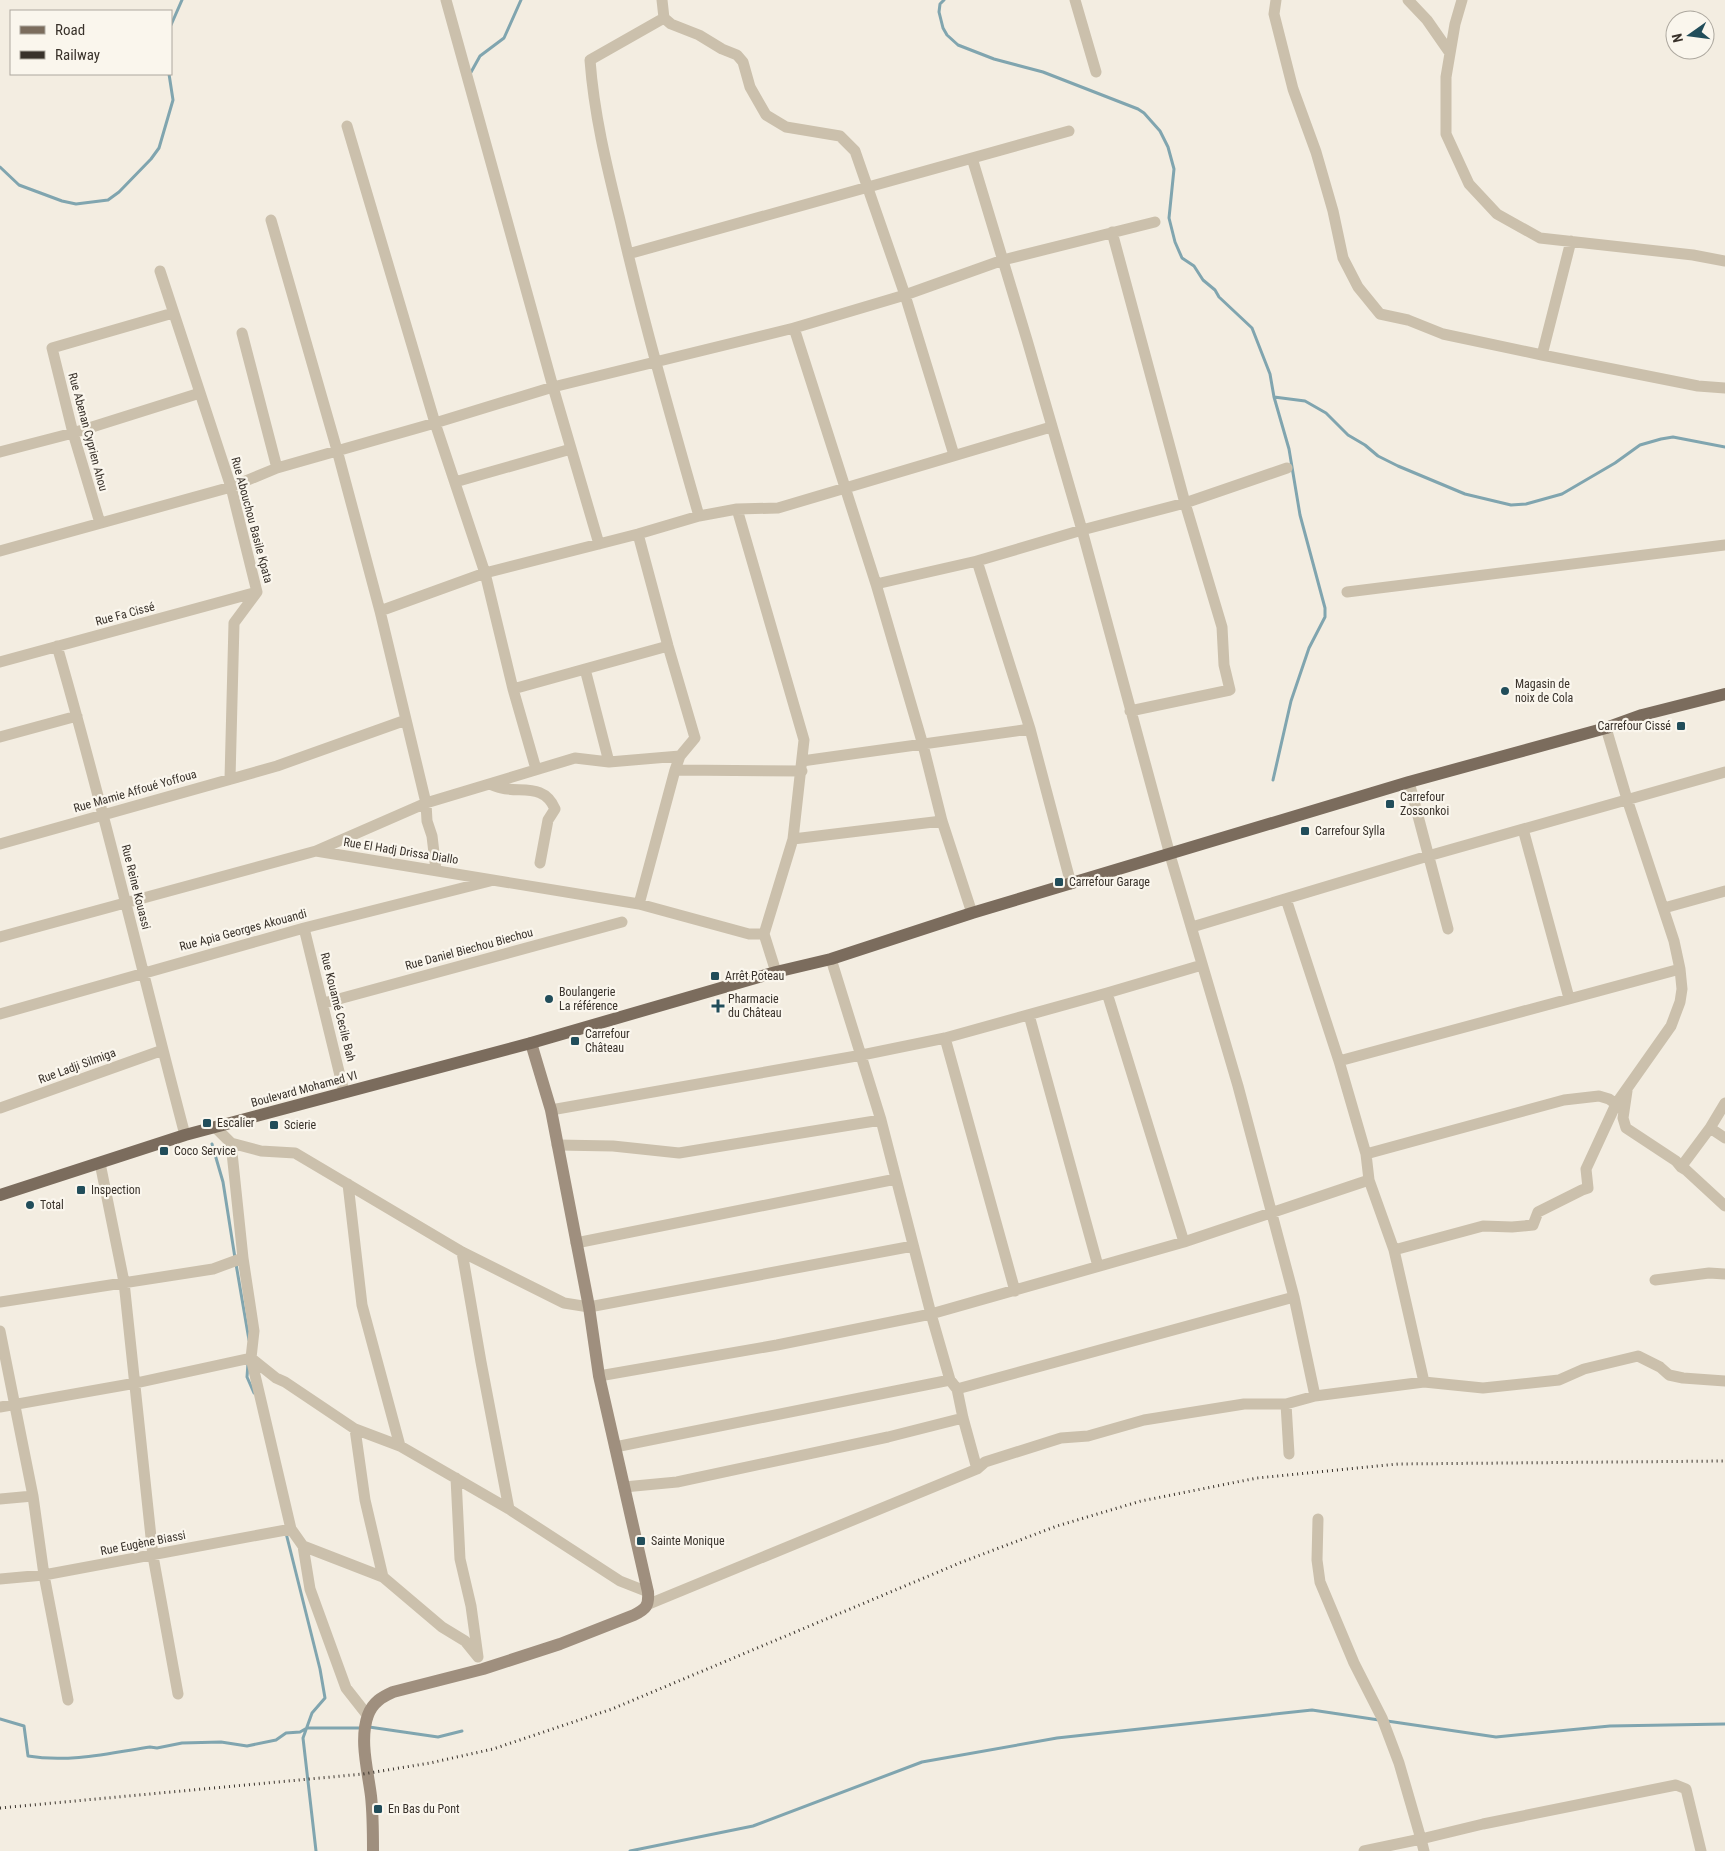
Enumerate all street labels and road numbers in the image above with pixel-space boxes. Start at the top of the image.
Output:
street label: Rue Abenan Cyprien Ahou [65,371,111,493]
street label: Rue Abouchou Basile Kpata [228,455,276,585]
street label: Rue Fa Cissé [94,599,157,629]
street label: Rue Mamie Affoué Yoffoua [72,767,198,815]
street label: Rue El Hadj Drissa Diallo [343,835,459,867]
street label: Rue Reine Kouassi [119,843,153,931]
street label: Rue Apia Georges Akouandi [178,906,308,954]
street label: Rue Daniel Biechou Biechou [404,925,535,973]
street label: Rue Kouamé Cecile Bah [318,951,358,1063]
street label: Rue Ladji Silmiga [36,1045,118,1086]
street label: Boulevard Mohamed VI [249,1068,359,1110]
street label: Rue Eugène Biassi [99,1528,187,1558]

